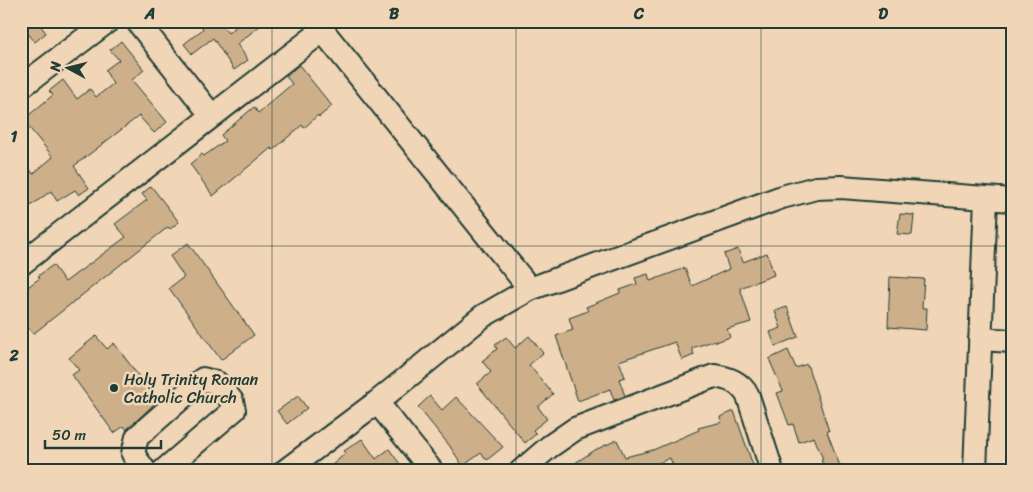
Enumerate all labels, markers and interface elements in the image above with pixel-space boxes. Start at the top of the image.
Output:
text: A [144,0,155,28]
text: B [389,0,400,28]
text: C [633,0,645,28]
text: D [878,0,888,28]
north arrow [42,42,92,92]
text: N [42,60,69,74]
text: 1 [11,122,18,151]
text: 2 [8,341,19,370]
place label: Holy Trinity Roman Catholic Church [124,365,259,412]
marker: Holy Trinity Roman Catholic Church [108,382,120,394]
scale bar [45,417,161,449]
text: 50 m [52,422,87,448]

